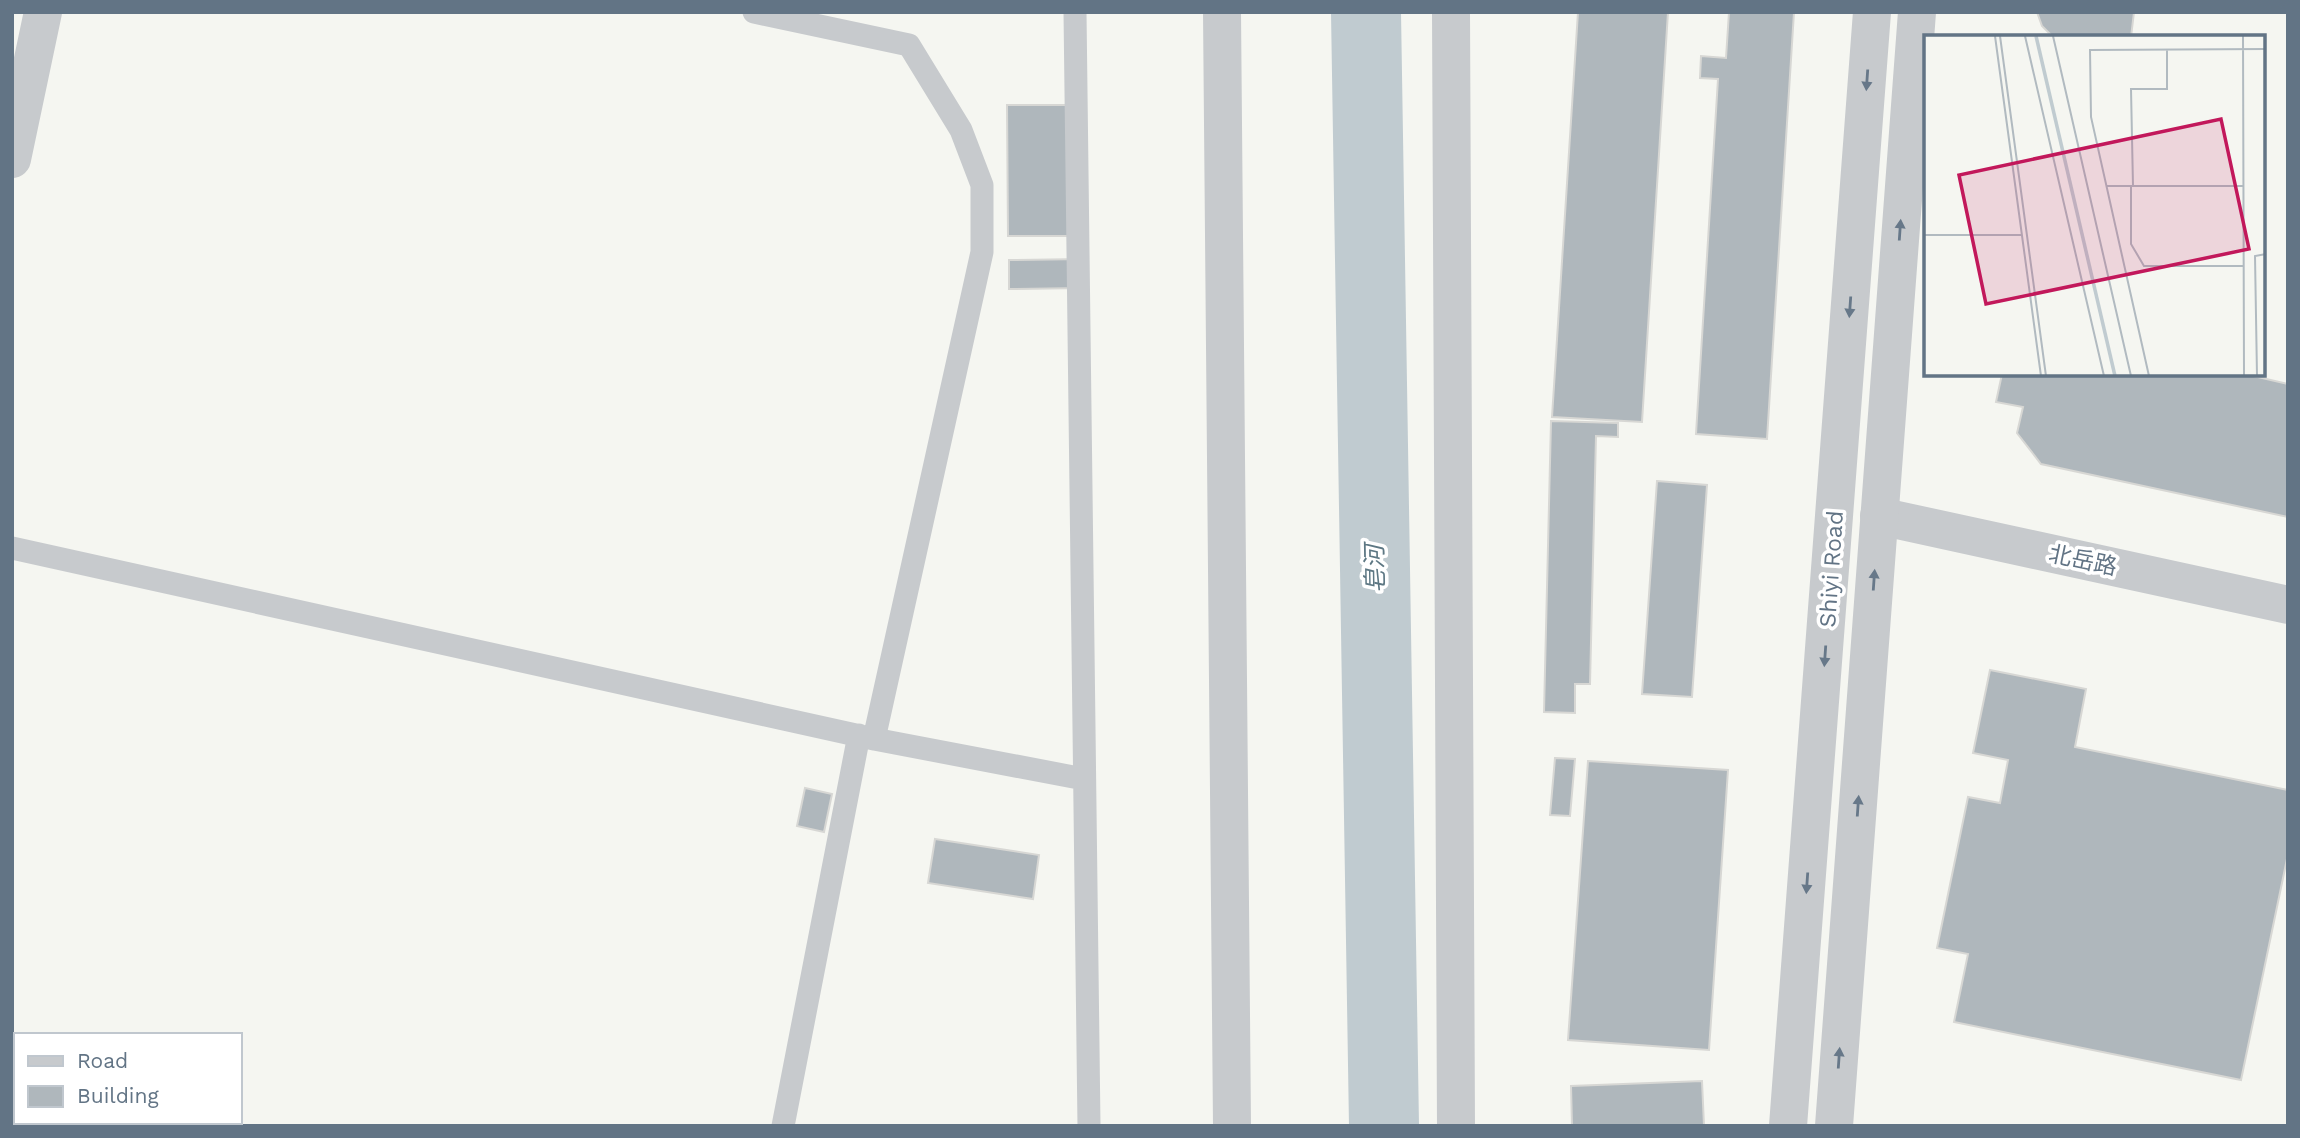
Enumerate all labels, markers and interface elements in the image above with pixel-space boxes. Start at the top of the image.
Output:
inset map [1924,35,2265,376]
one-way arrow [1861,70,1872,92]
one-way arrow [1895,219,1906,241]
one-way arrow [1844,296,1855,318]
street label: Shiyi Road [1814,510,1849,628]
street label: 北岳路 [2046,540,2119,581]
water label: 皂河 [1361,541,1389,593]
one-way arrow [1869,568,1880,590]
one-way arrow [1819,646,1830,668]
one-way arrow [1852,795,1863,817]
one-way arrow [1801,872,1812,894]
legend [14,1033,242,1124]
one-way arrow [1834,1046,1845,1068]
text: Road [77,1048,128,1073]
text: Building [77,1083,159,1108]

